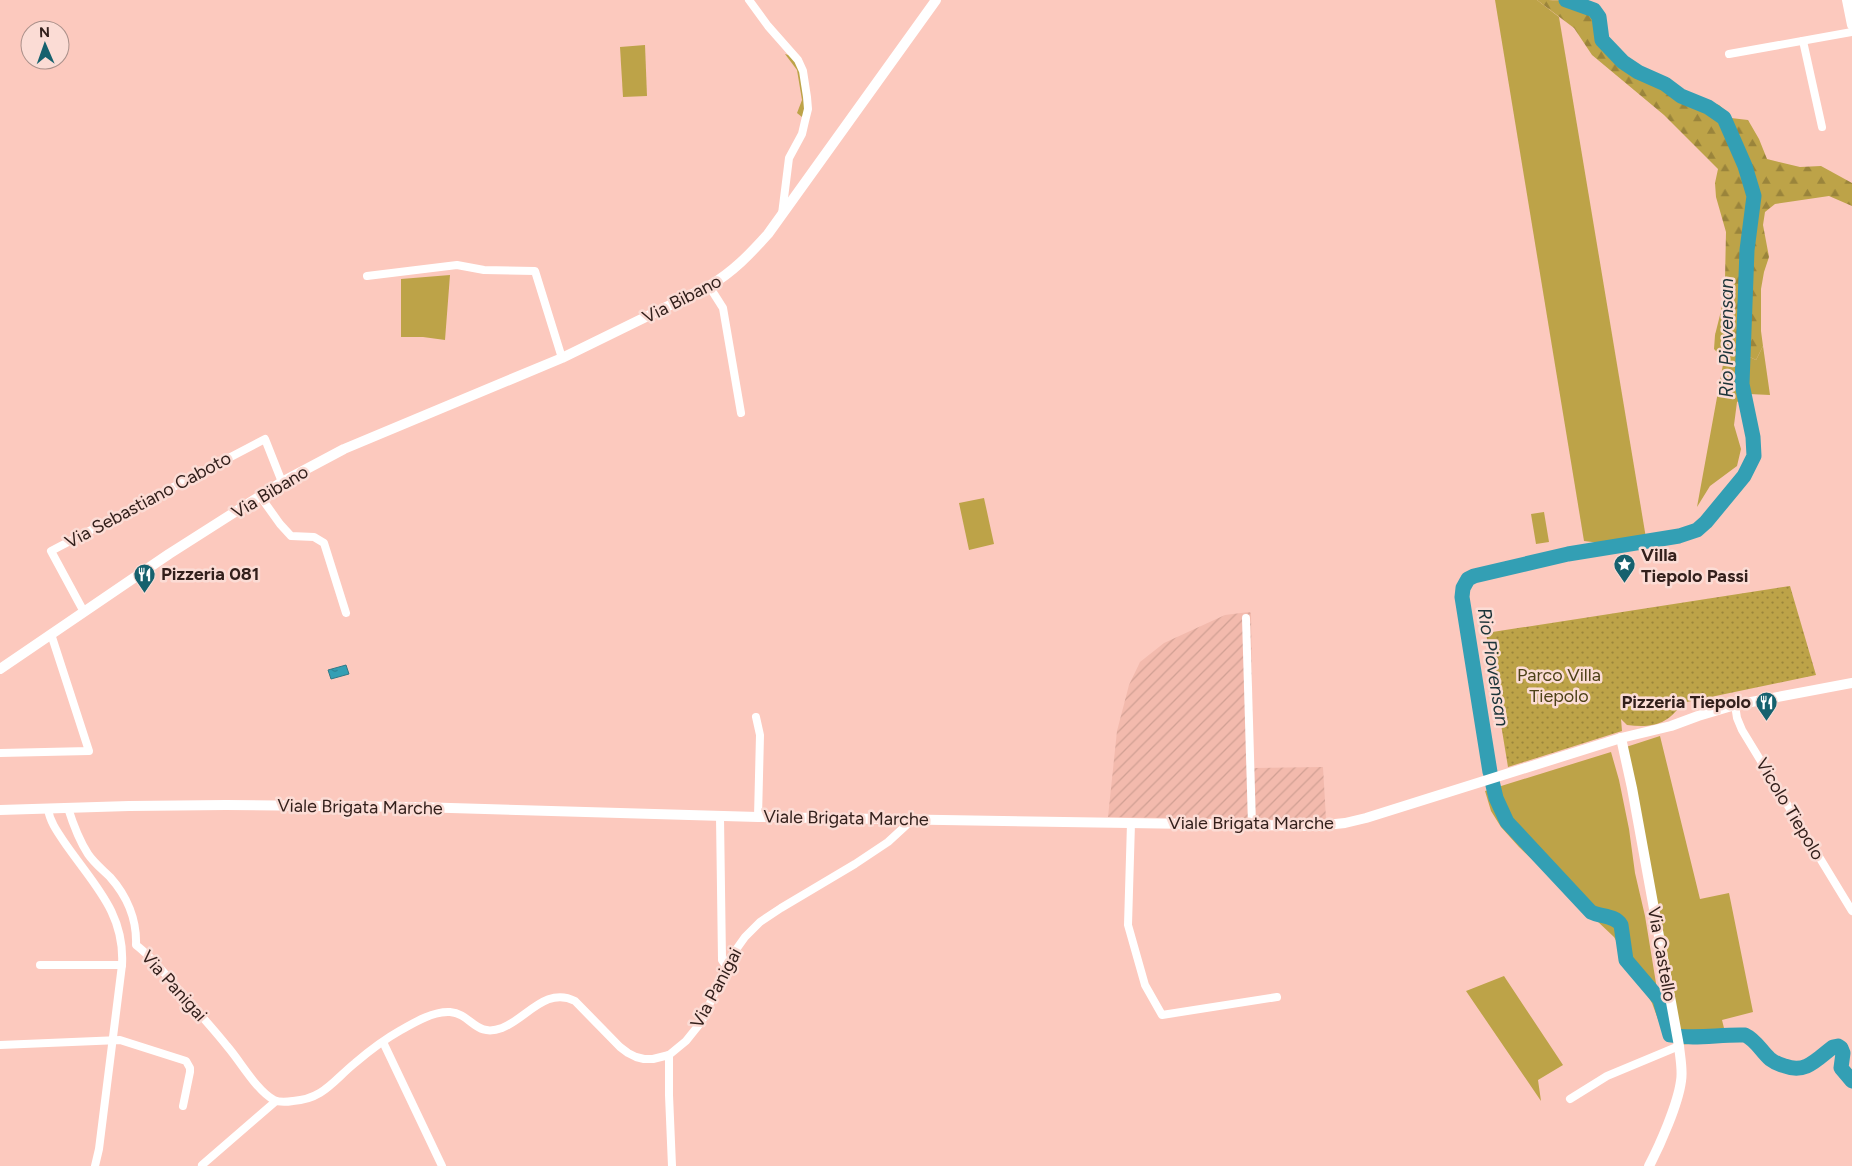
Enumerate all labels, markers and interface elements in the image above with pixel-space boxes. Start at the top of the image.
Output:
north arrow [20,20,70,70]
text: N [39,24,50,41]
street label: Via Bibano [639,270,725,328]
water label: Rio Piovensan [1715,278,1738,398]
street label: Via Sebastiano Caboto [61,447,235,553]
street label: Via Bibano [228,461,312,523]
place label: Villa Tiepolo Passi [1641,544,1748,587]
place icon: Villa Tiepolo Passi [1613,553,1637,584]
restaurant icon: Pizzeria 081 [133,562,157,593]
place label: Pizzeria 081 [161,563,259,585]
water label: Rio Piovensan [1473,606,1514,728]
park label: Parco Villa Tiepolo [1517,664,1601,707]
restaurant icon: Pizzeria Tiepolo [1755,690,1779,721]
place label: Pizzeria Tiepolo [1622,691,1751,713]
street label: Vicolo Tiepolo [1751,754,1829,864]
street label: Viale Brigata Marche [277,795,443,819]
street label: Viale Brigata Marche [763,806,929,830]
street label: Viale Brigata Marche [1168,812,1334,834]
street label: Via Castello [1643,905,1681,1003]
street label: Via Panigai [686,944,746,1032]
street label: Via Panigai [136,946,212,1026]

